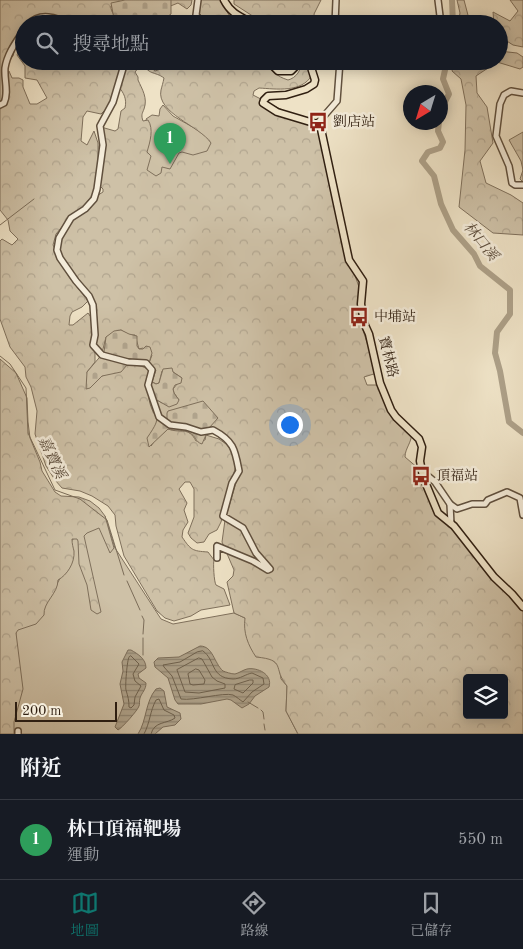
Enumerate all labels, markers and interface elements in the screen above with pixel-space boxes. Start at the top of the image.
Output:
search box [15,15,508,70]
icon: search [33,29,61,57]
text: 搜尋地點 [73,36,149,55]
north arrow [403,85,448,130]
bus stop icon: 劉店站 [307,111,329,133]
place label: 劉店站 [333,114,375,129]
pin: 1 [154,123,186,164]
water label: 林口溪 [460,219,503,266]
bus stop icon: 中埔站 [348,306,370,328]
place label: 中埔站 [374,309,416,324]
street label: 寶林路 [376,335,401,379]
your location [277,412,303,438]
water label: 嘉寶溪 [35,434,70,483]
bus stop icon: 頂福站 [410,465,432,487]
place label: 頂福站 [436,468,478,483]
map controls [463,674,508,719]
button: layers [463,674,508,719]
scale bar [15,699,118,722]
text: 200 m [22,704,61,718]
text: 附近 [20,759,62,780]
text: 林口頂福靶場 [67,821,181,840]
text: 1 [31,832,41,848]
text: 550 m [458,832,503,848]
text: 運動 [67,848,99,864]
tab: 地圖 [71,889,99,940]
tab: 路線 [240,889,268,940]
tab: 已儲存 [410,889,452,940]

